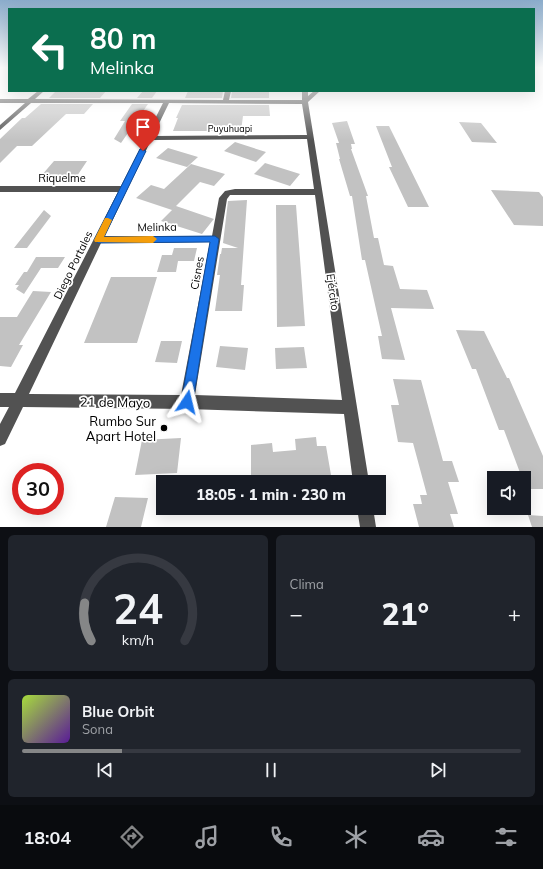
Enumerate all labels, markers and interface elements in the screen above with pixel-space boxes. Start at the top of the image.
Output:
text: 80 m [90,21,156,56]
icon: left [24,24,76,76]
text: Melinka [90,56,154,79]
pin [126,110,160,151]
icon: arrive [132,116,154,138]
street label: Puyuhuapi [208,123,252,135]
street label: Riquelme [38,171,86,185]
street label: Melinka [137,220,177,234]
street label: Diego Portales [50,228,96,302]
street label: Cisnes [187,255,207,291]
street label: Ejército [323,273,343,311]
position arrow [166,381,208,423]
street label: 21 de Mayo [80,393,150,411]
place label: Rumbo Sur Apart Hotel [86,413,156,444]
marker: Rumbo Sur Apart Hotel [159,423,169,433]
speed limit sign: 30 [12,463,64,515]
map controls [487,471,531,515]
button: sound [487,471,531,515]
text: 18:05 · 1 min · 230 m [196,485,346,504]
text: Clima [290,576,324,592]
text: 24 [113,582,163,634]
text: 21° [381,595,429,633]
text: − [290,600,303,628]
text: + [508,600,521,628]
text: km/h [122,631,154,649]
text: Blue Orbit [82,702,154,721]
text: Sona [82,721,113,737]
icon: previous [94,759,116,781]
icon: pause [260,759,282,781]
icon: next [427,759,449,781]
icon: directions [118,823,146,851]
icon: music [193,823,221,851]
icon: phone [267,823,295,851]
icon: climate [342,823,370,851]
icon: car [417,823,445,851]
icon: filters [492,823,520,851]
text: 18:04 [23,826,71,849]

